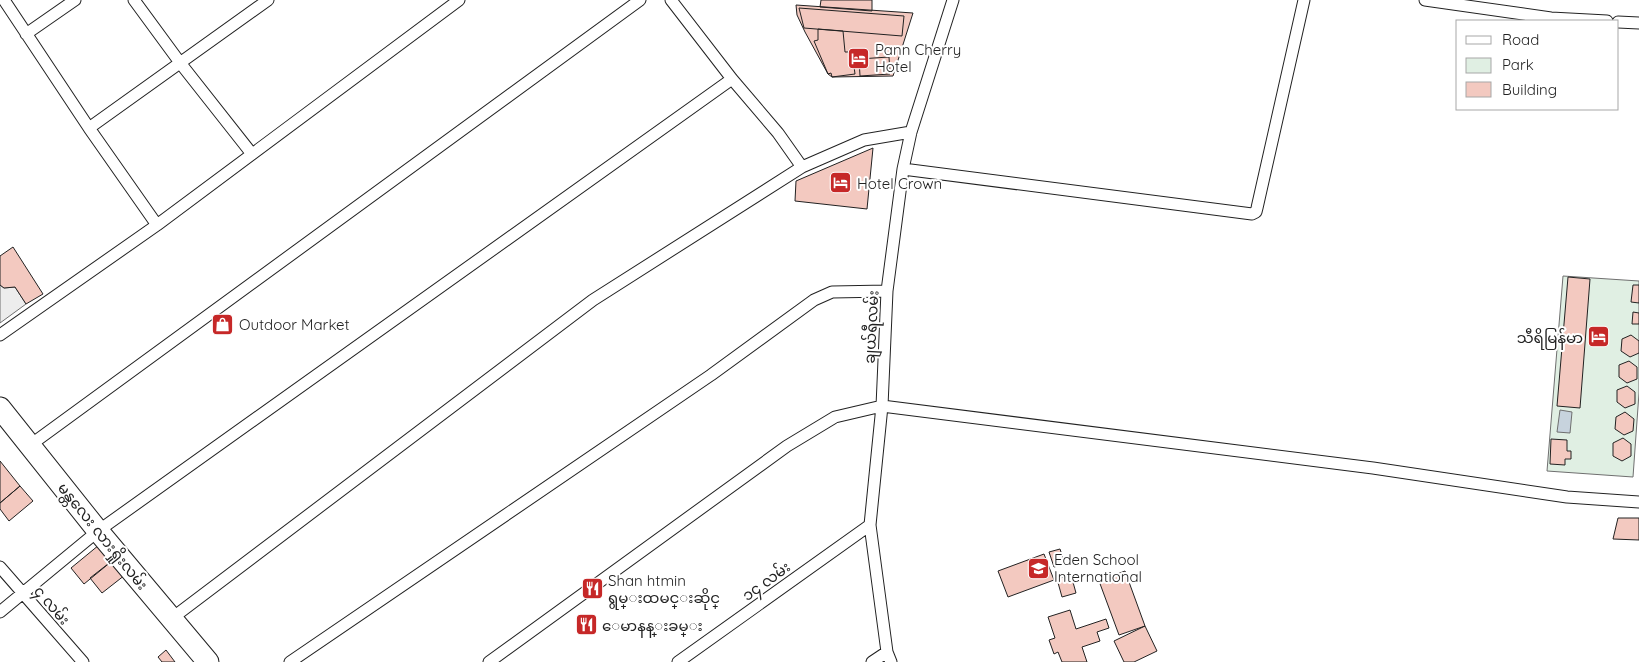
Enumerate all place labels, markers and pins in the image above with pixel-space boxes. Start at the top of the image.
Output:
place label: Pann Cherry Hotel [875,40,961,76]
hotel icon: Pann Cherry Hotel [847,46,871,70]
hotel icon: Hotel Crown [829,171,853,195]
place label: Hotel Crown [857,174,942,193]
shop icon: Outdoor Market [211,312,235,336]
place label: Outdoor Market [239,315,350,334]
hotel icon: သီရိမြန်မာ [1587,325,1611,349]
place label: သီရိမြန်မာ [1517,328,1583,350]
place label: Eden School International [1054,550,1142,586]
school or university icon: Eden School International [1026,556,1050,580]
place label: Shan htmin ရွမ္းထမင္းဆိုင္ [608,571,720,610]
restaurant icon: Shan htmin ရွမ္းထမင္းဆိုင္ [580,577,604,601]
restaurant icon: ေမာနန္းခမ္း [574,613,598,637]
place label: ေမာနန္းခမ္း [602,616,703,638]

